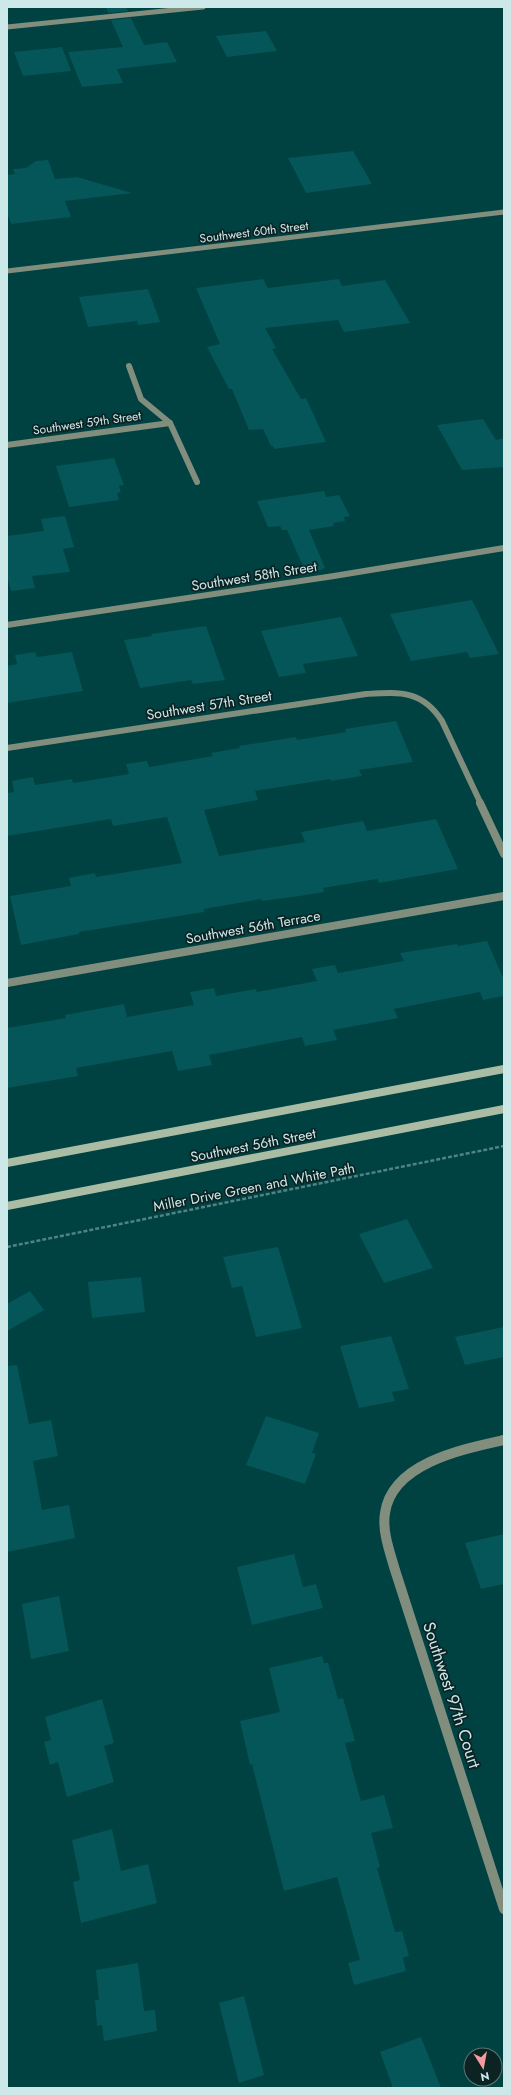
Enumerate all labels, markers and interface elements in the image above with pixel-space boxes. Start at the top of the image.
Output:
street label: Southwest 60th Street [199,216,310,248]
street label: Southwest 59th Street [32,406,142,440]
street label: Southwest 58th Street [190,556,319,596]
street label: Southwest 57th Street [145,685,274,725]
street label: Southwest 56th Terrace [184,905,322,949]
street label: Southwest 56th Street [189,1123,318,1167]
street label: Miller Drive Green and White Path [151,1158,357,1216]
street label: Southwest 97th Court [417,1619,487,1771]
north arrow [463,2047,503,2087]
text: N [479,2068,491,2086]

